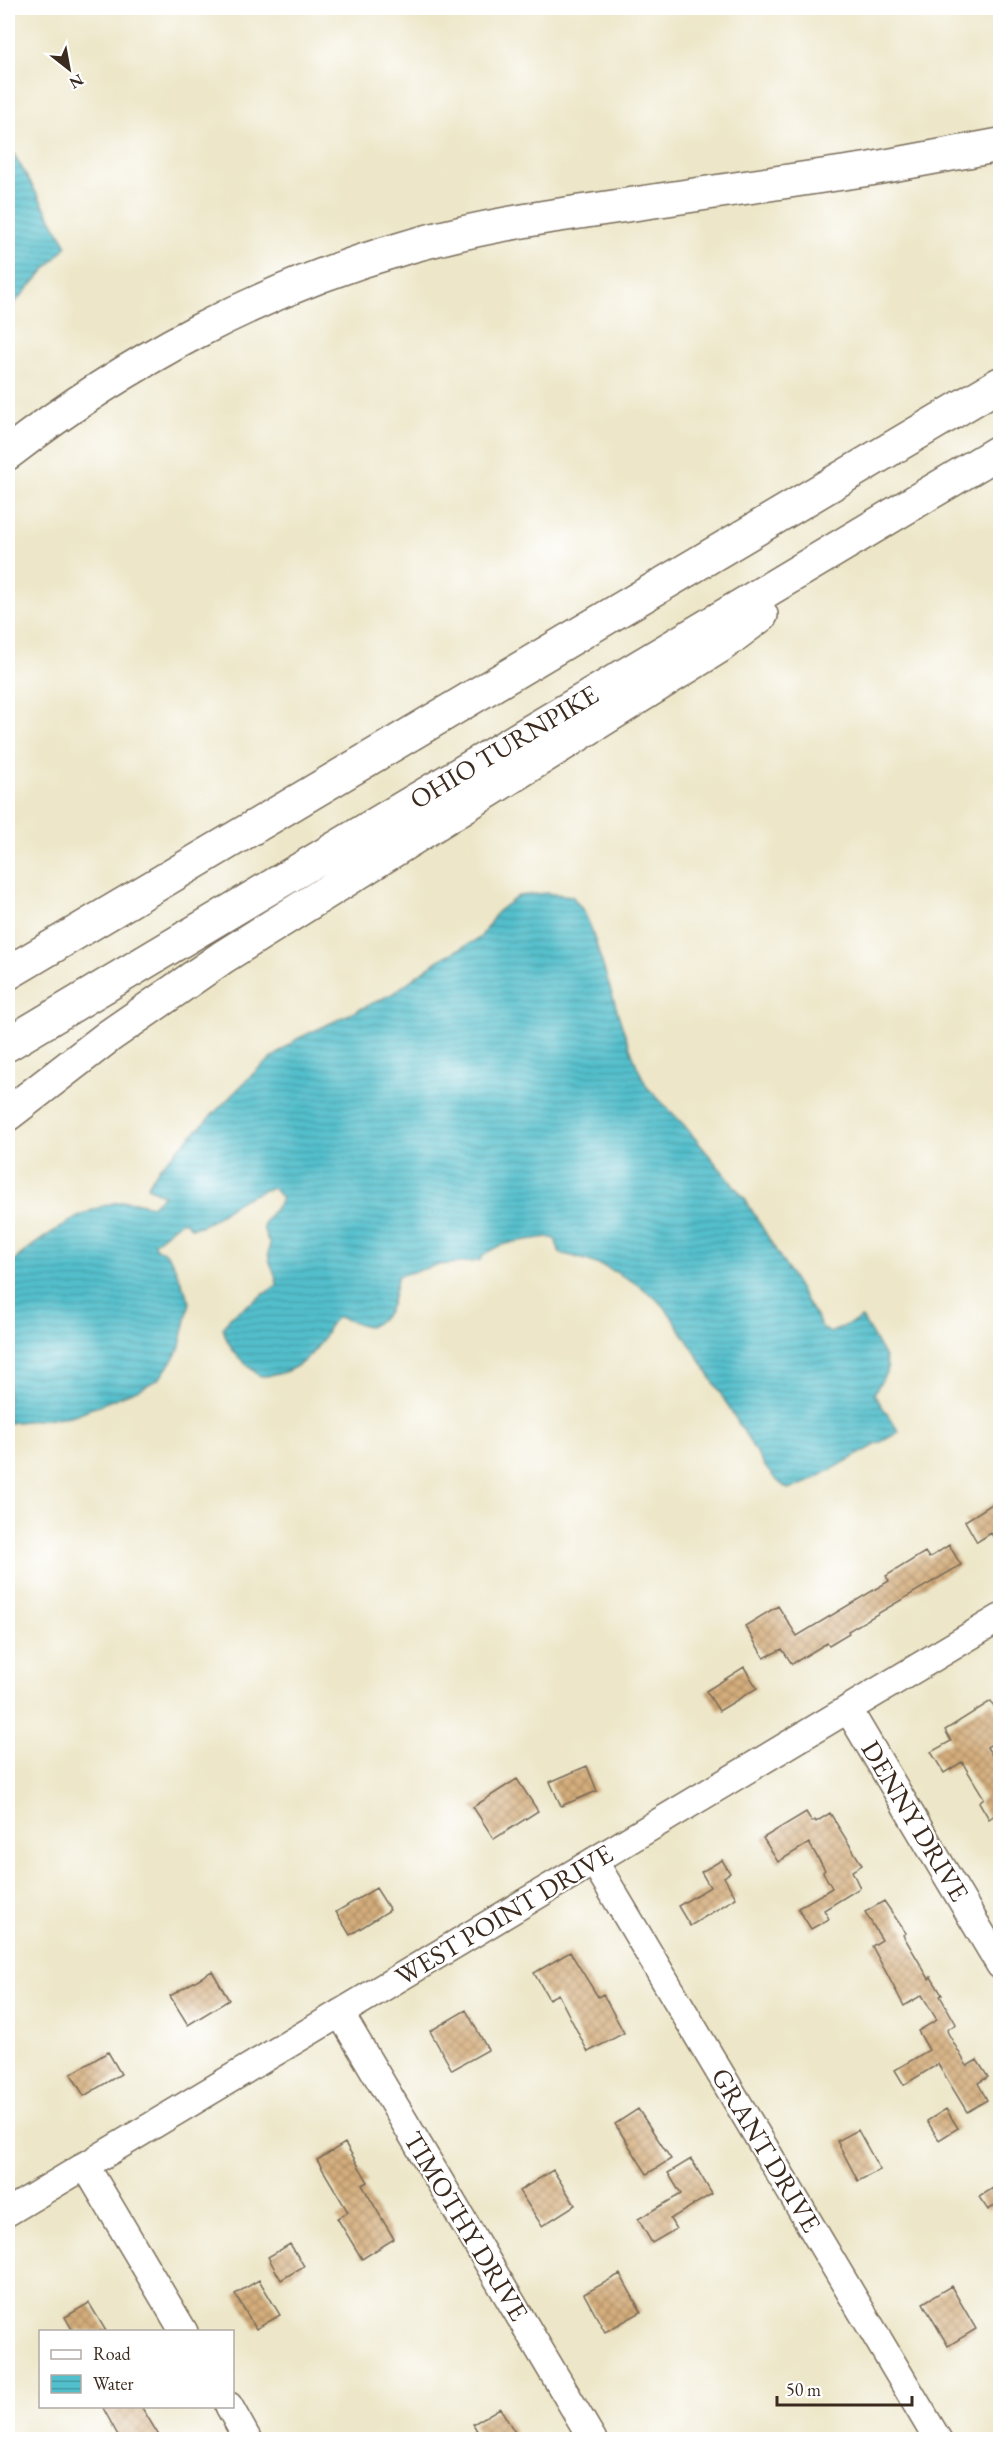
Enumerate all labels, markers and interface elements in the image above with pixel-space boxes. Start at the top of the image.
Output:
north arrow [39,39,99,99]
text: N [65,69,87,94]
street label: OHIO TURNPIKE [403,676,604,817]
street label: DENNY DRIVE [854,1734,977,1908]
street label: WEST POINT DRIVE [389,1836,619,1993]
street label: GRANT DRIVE [704,2061,829,2238]
street label: TIMOTHY DRIVE [396,2125,537,2327]
legend [39,2330,234,2408]
text: Road [93,2342,132,2365]
scale bar [777,2369,912,2407]
text: Water [93,2372,134,2395]
text: 50 m [786,2378,821,2401]

